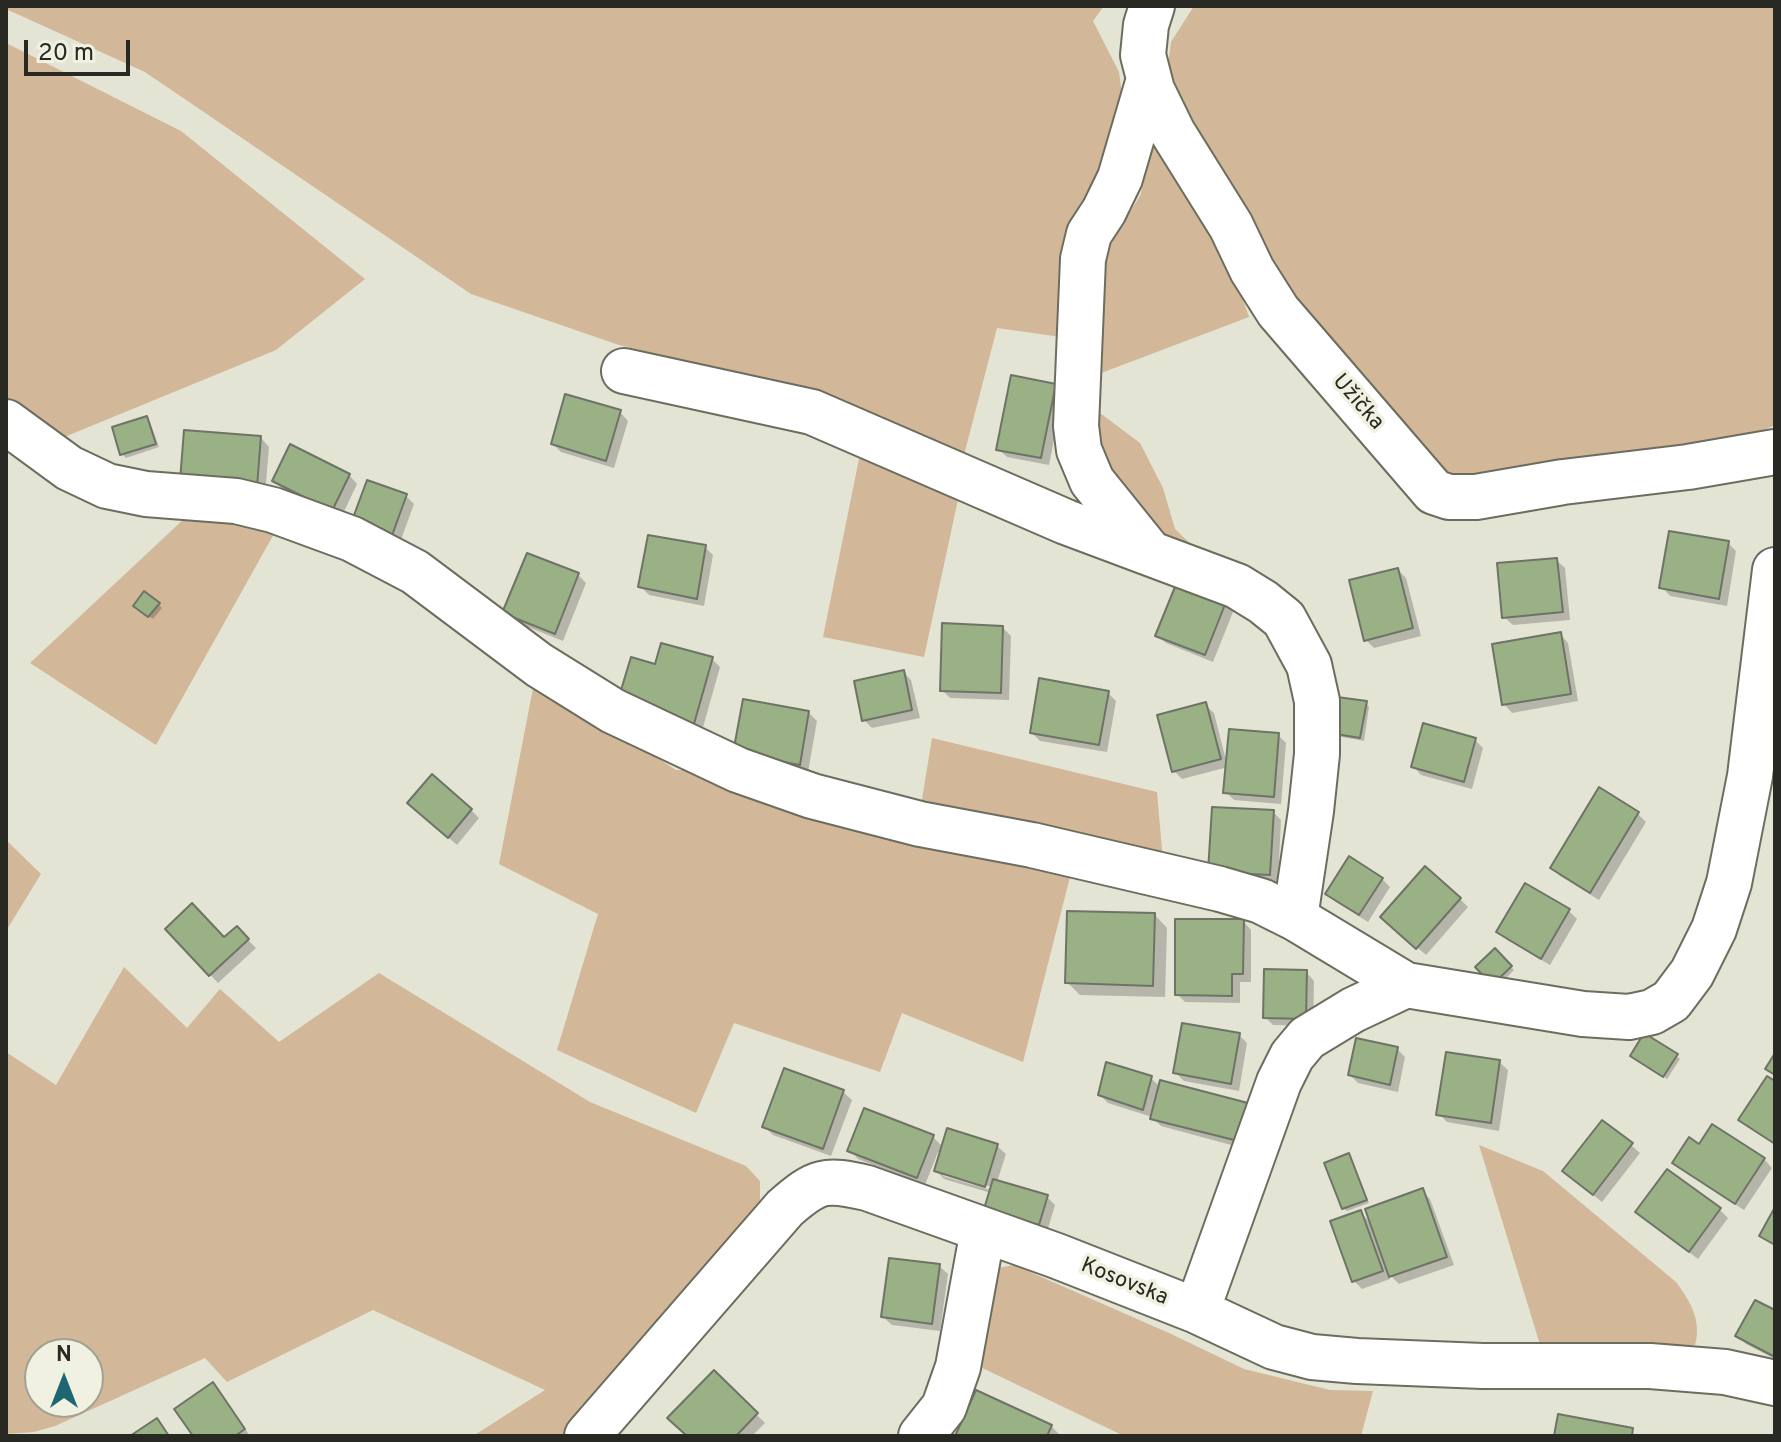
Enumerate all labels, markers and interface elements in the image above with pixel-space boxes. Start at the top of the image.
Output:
scale bar [28,24,134,74]
text: 20 m [38,39,94,69]
street label: Užička [1326,370,1388,436]
street label: Kosovska [1076,1254,1172,1312]
north arrow [24,1338,104,1418]
text: N [56,1342,72,1369]

